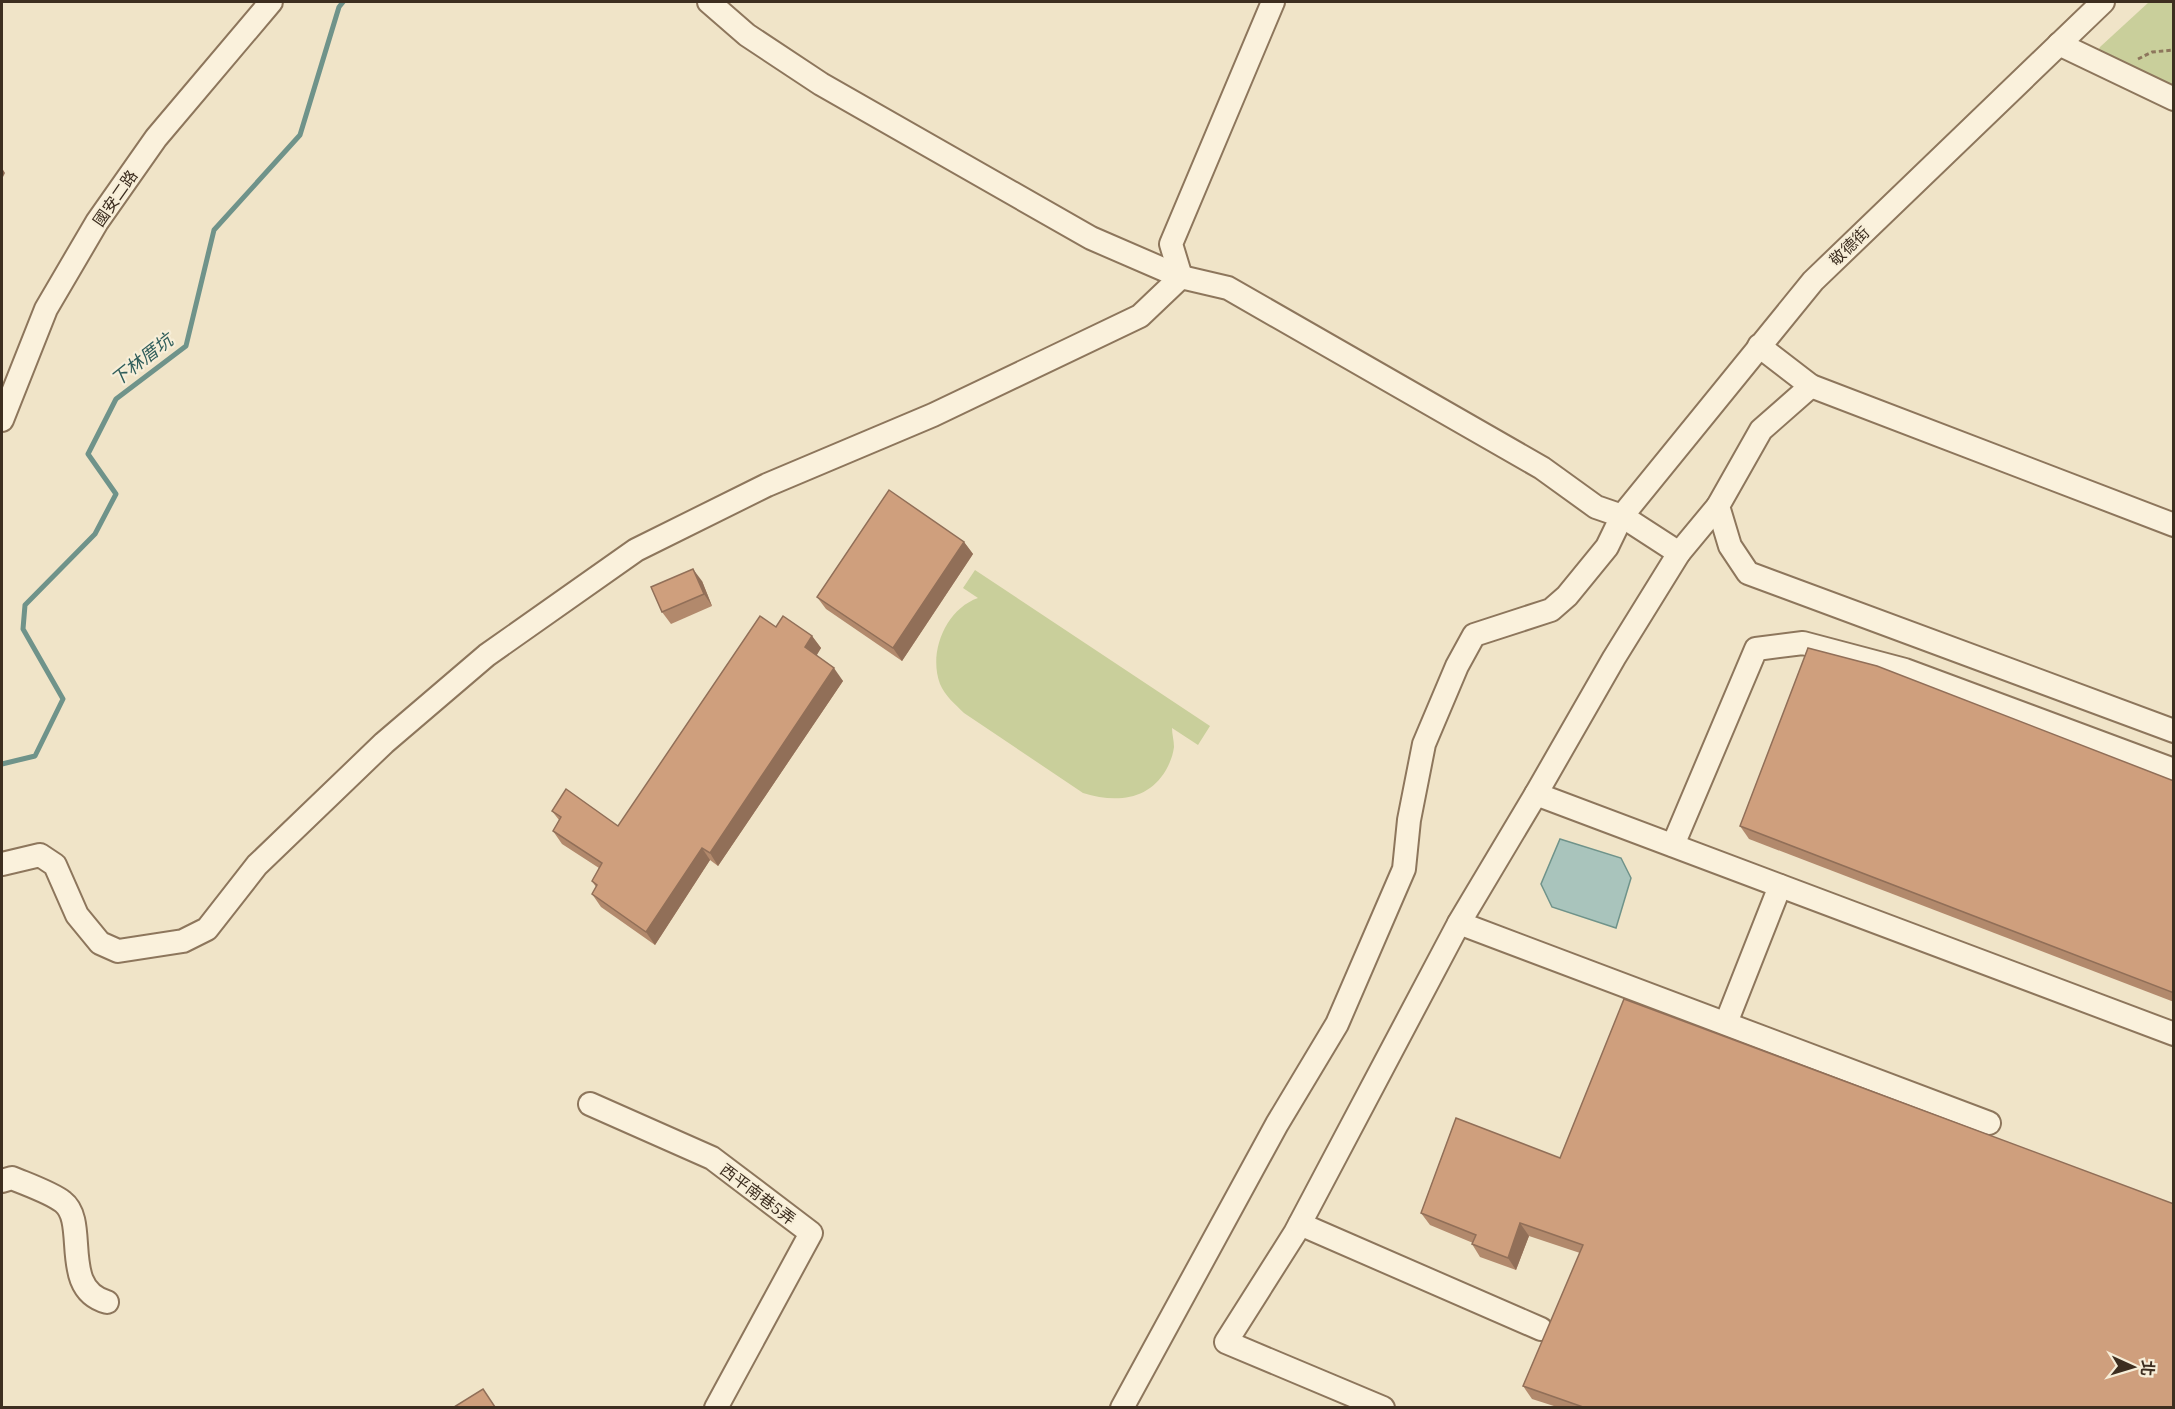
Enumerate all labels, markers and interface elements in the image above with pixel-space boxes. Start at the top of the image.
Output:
street label: 國安二路 [88,165,142,231]
street label: 敬德街 [1824,221,1874,271]
water label: 下林厝坑 [106,326,180,391]
street label: 西平南巷5弄 [716,1158,800,1230]
north arrow [2103,1337,2163,1397]
text: 北 [2136,1359,2159,1377]

